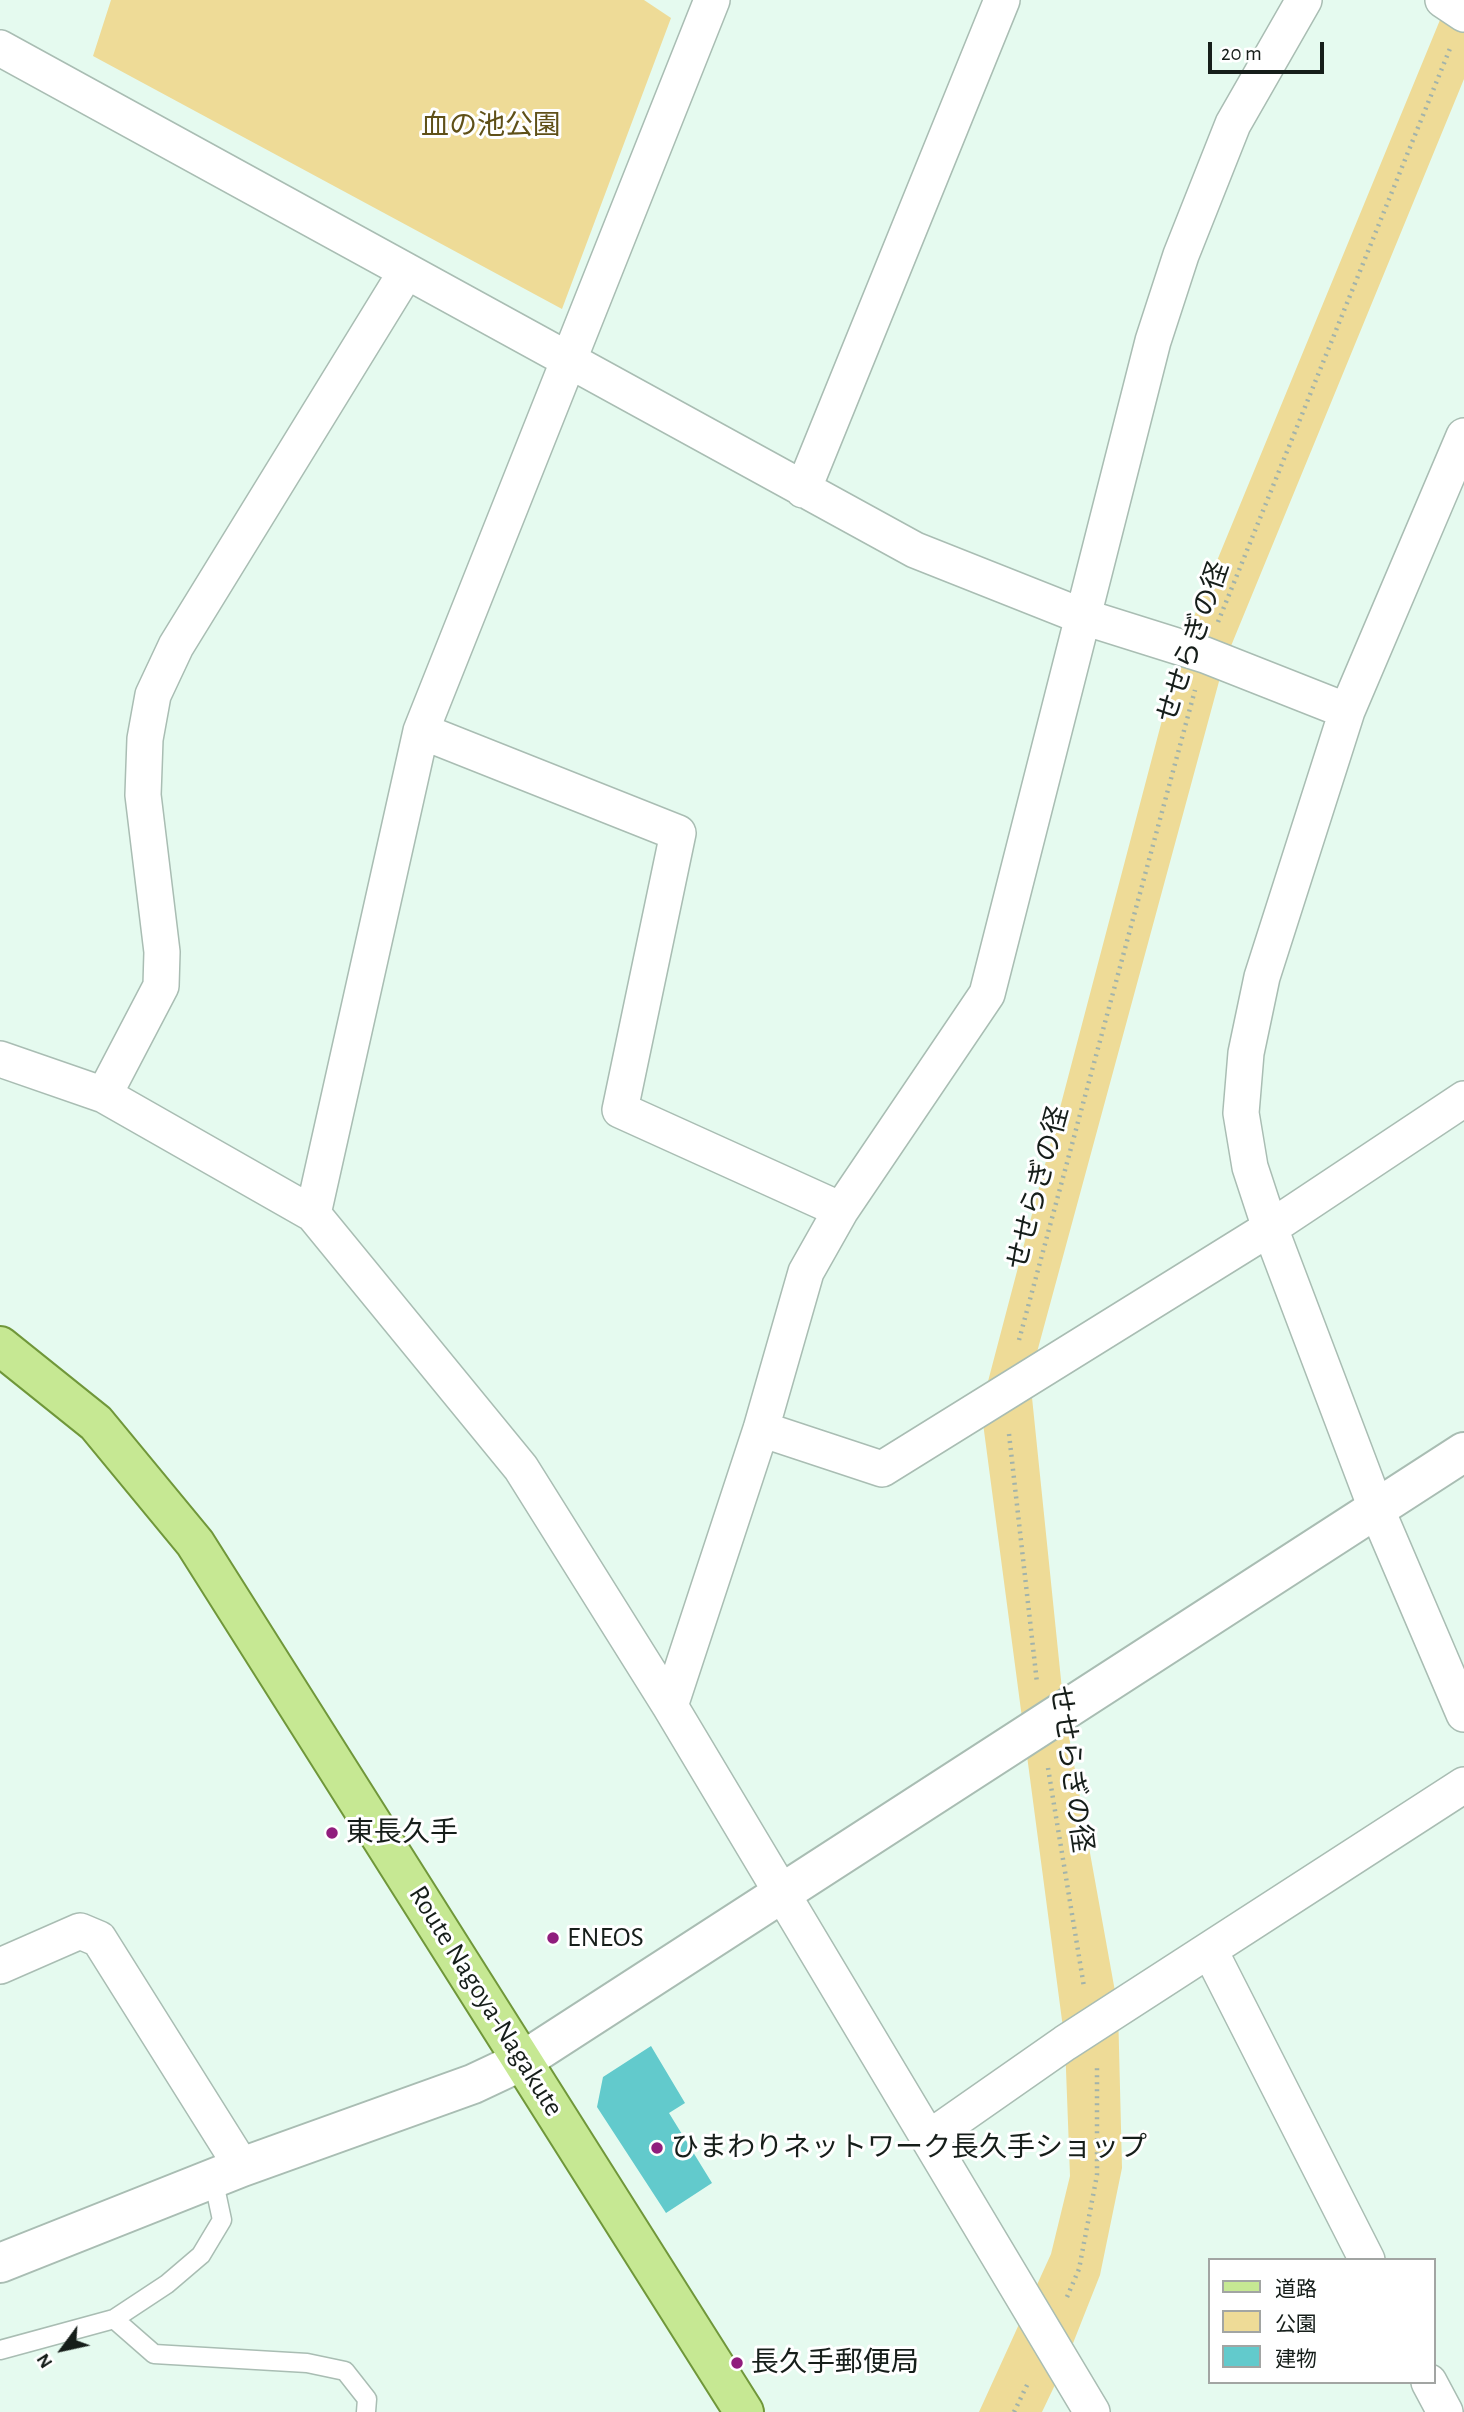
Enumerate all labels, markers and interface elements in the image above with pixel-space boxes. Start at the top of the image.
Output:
scale bar [1212,28,1328,72]
text: 20 m [1221,43,1262,64]
park label: 血の池公園 [421,109,561,143]
street label: せせらぎの径 [1150,557,1236,727]
street label: せせらぎの径 [1000,1103,1076,1273]
street label: せせらぎの径 [1043,1683,1099,1855]
place label: 東長久手 [346,1816,458,1850]
marker: 東長久手 [324,1825,340,1841]
street label: Route Nagoya-Nagakute [401,1880,571,2122]
place label: ENEOS [567,1921,644,1955]
marker: ENEOS [545,1930,561,1946]
place label: ひまわりネットワーク長久手ショップ [671,2131,1147,2165]
marker: ひまわりネットワーク長久手ショップ [649,2140,665,2156]
legend [1208,2258,1436,2384]
text: 道路 [1275,2279,1317,2300]
north arrow [28,2314,98,2384]
text: 公園 [1275,2314,1317,2335]
place label: 長久手郵便局 [751,2346,919,2380]
text: 建物 [1275,2349,1317,2370]
text: N [33,2350,57,2371]
marker: 長久手郵便局 [729,2355,745,2371]

